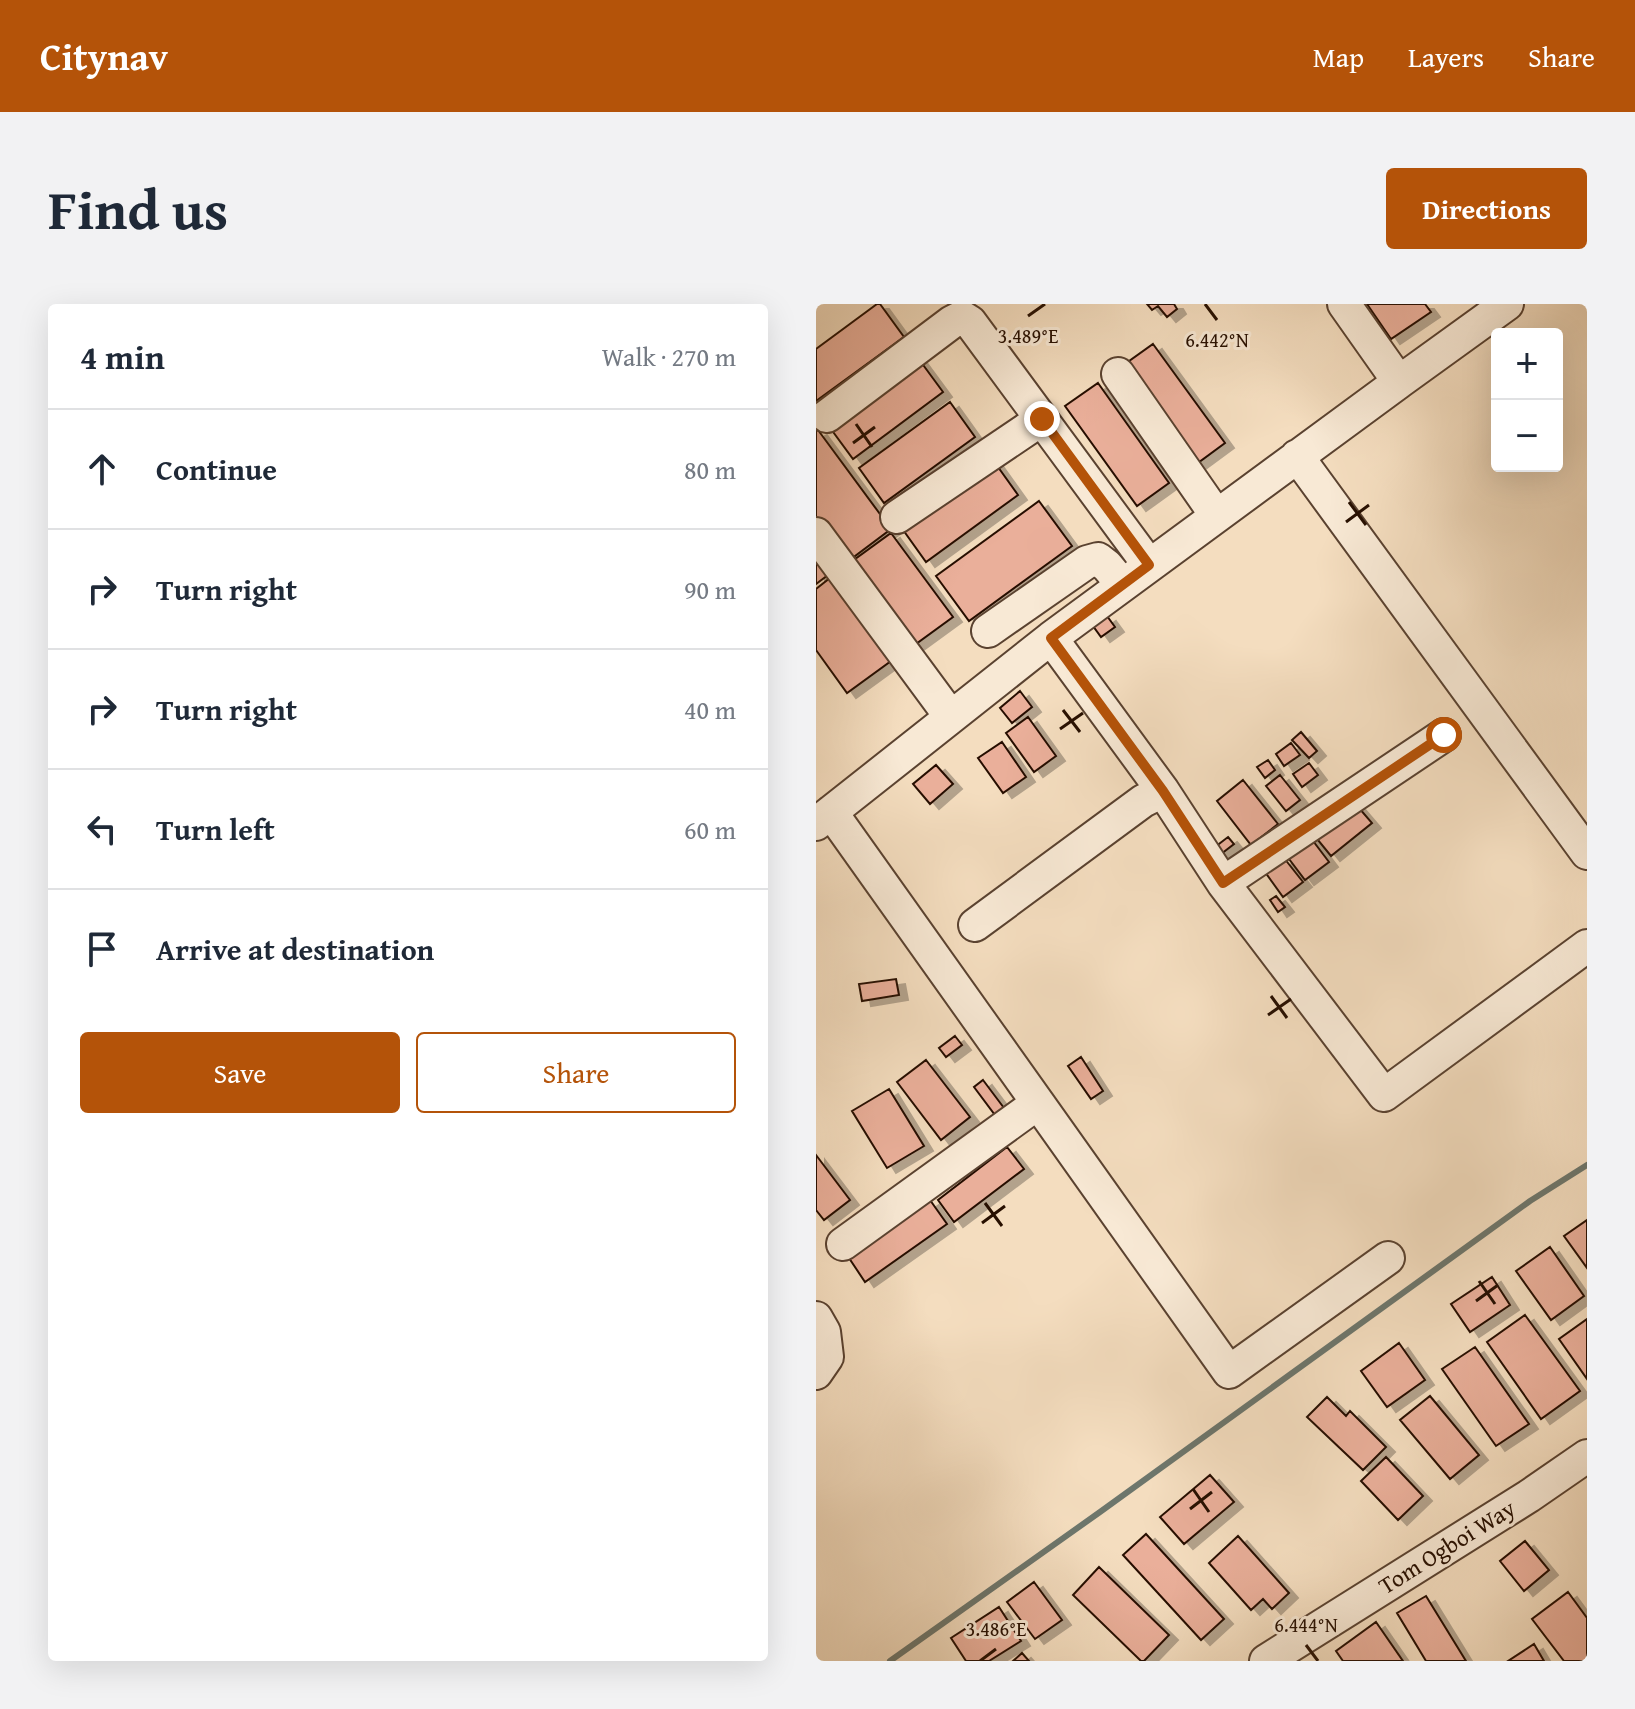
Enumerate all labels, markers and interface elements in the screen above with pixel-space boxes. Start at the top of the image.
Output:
text: Citynav [40,28,168,84]
text: Map [1313,36,1364,77]
text: Layers [1408,36,1484,77]
text: Share [1528,36,1595,77]
text: Find us [48,167,228,250]
button: Directions [1386,168,1587,249]
text: 3.489°E [998,321,1058,350]
text: 6.442°N [1185,325,1249,354]
map controls [1491,328,1563,472]
button: + [1491,328,1563,400]
text: 4 min [80,332,165,381]
text: Walk · 270 m [602,337,736,376]
button: − [1491,400,1563,472]
route end [1024,401,1060,437]
icon: ahead [80,447,124,491]
text: Continue [156,447,277,491]
text: 80 m [684,450,736,489]
icon: right [80,567,124,611]
text: Turn right [156,567,297,611]
text: 90 m [684,570,736,609]
icon: right [80,687,124,731]
text: Turn right [156,687,297,731]
text: 40 m [684,690,736,729]
route start [1426,717,1462,753]
icon: left [80,807,124,851]
text: Turn left [156,807,275,851]
text: 60 m [684,810,736,849]
icon: arrive [80,927,124,971]
text: Arrive at destination [156,927,434,971]
button: Save [80,1032,400,1113]
button: Share [416,1032,736,1113]
street label: Tom Ogboi Way [1371,1490,1522,1603]
text: 6.444°N [1274,1610,1338,1639]
text: 3.486°E [966,1614,1026,1643]

